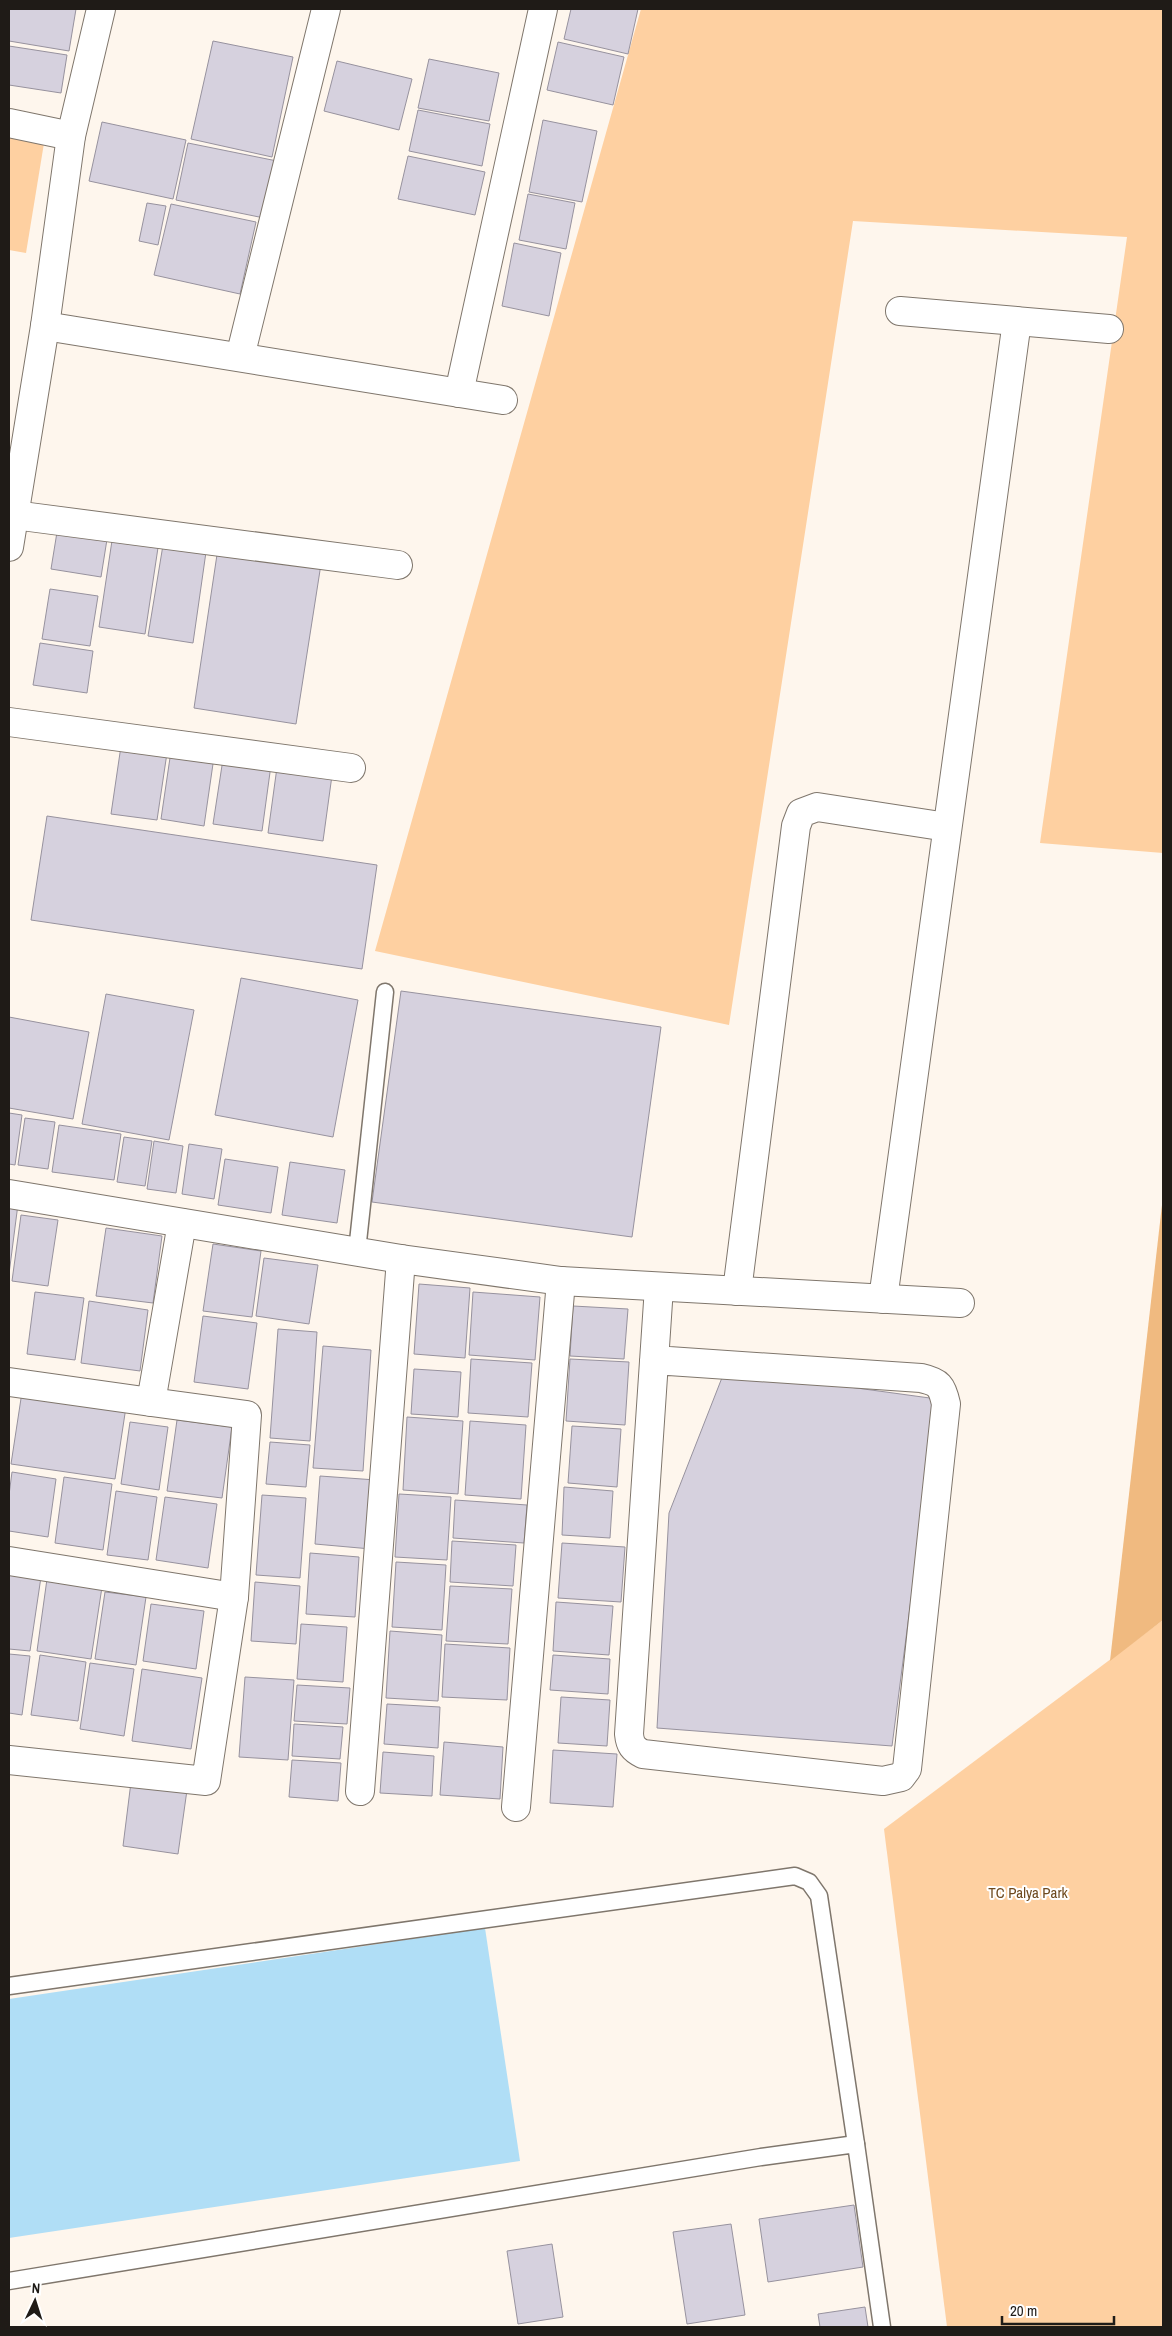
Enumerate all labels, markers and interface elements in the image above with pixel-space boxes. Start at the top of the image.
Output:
park label: TC Palya Park [988,1882,1068,1903]
north arrow [10,2276,60,2326]
text: N [31,2279,41,2297]
scale bar [1002,2294,1114,2326]
text: 20 m [1010,2300,1037,2321]

